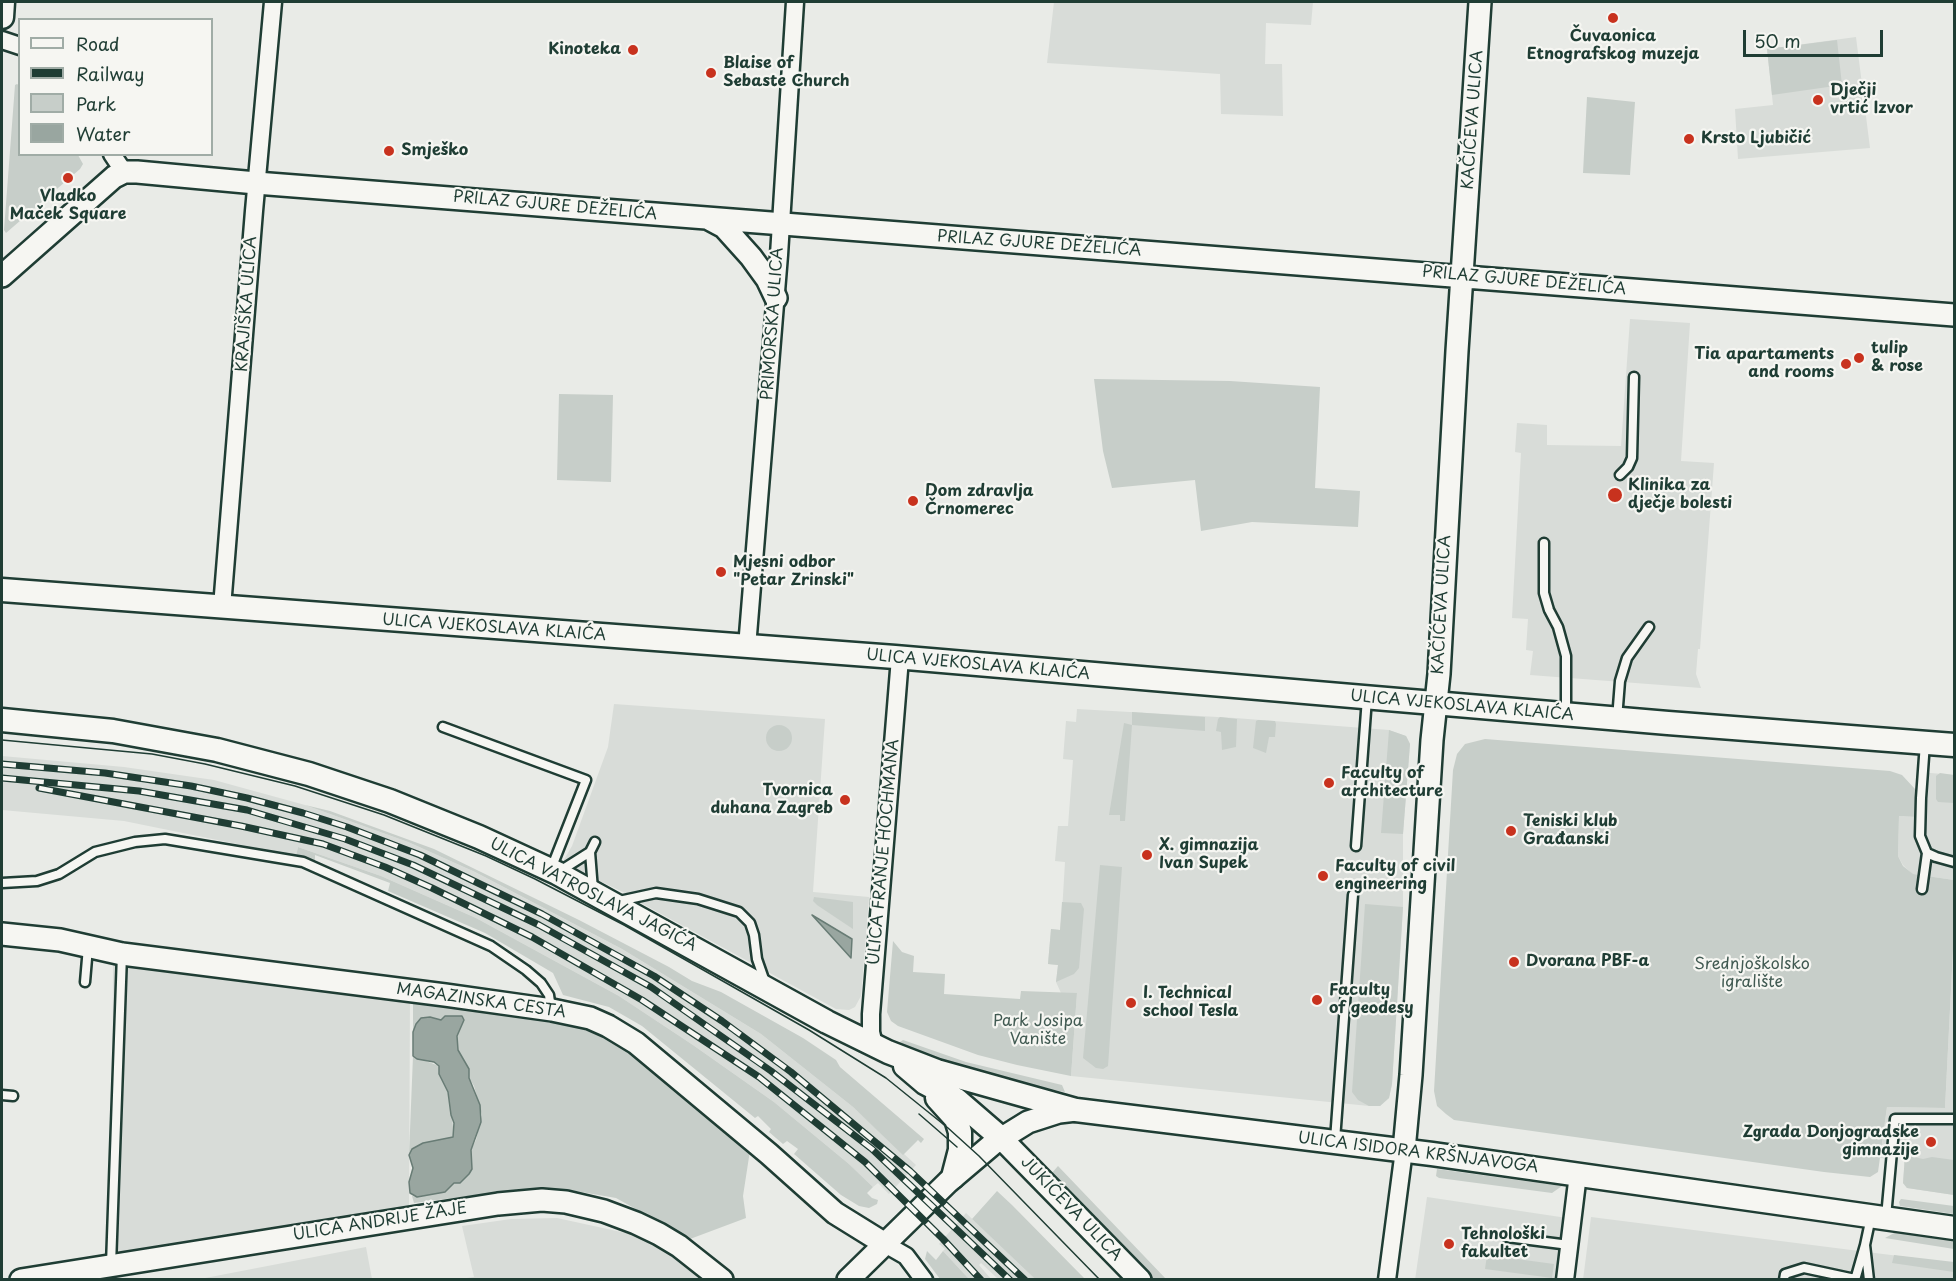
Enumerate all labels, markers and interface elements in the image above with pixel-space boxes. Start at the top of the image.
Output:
marker: Čuvaonica Etnografskog muzeja [1606,11,1620,25]
legend [18,18,213,156]
scale bar [1746,18,1886,56]
place label: Čuvaonica Etnografskog muzeja [1527,27,1699,65]
text: 50 m [1754,27,1801,54]
text: Road [76,30,120,57]
place label: Kinoteka [548,40,621,60]
marker: Kinoteka [626,43,640,57]
street label: KAČIĆEVA ULICA [1459,50,1487,190]
place label: Blaise of Sebaste Church [723,54,850,92]
text: Railway [76,60,144,87]
marker: Blaise of Sebaste Church [704,66,718,80]
place label: Dječji vrtić Izvor [1830,81,1913,119]
text: Park [76,90,116,117]
marker: Dječji vrtić Izvor [1811,93,1825,107]
text: Water [76,120,130,147]
place label: Krsto Ljubičić [1701,129,1811,149]
marker: Krsto Ljubičić [1682,132,1696,146]
place label: Smješko [401,141,468,161]
marker: Smješko [382,144,396,158]
marker: Vladko Maček Square [61,171,75,185]
place label: Vladko Maček Square [10,187,126,225]
street label: PRILAZ GJURE DEŽELIĆA [452,188,658,224]
street label: PRILAZ GJURE DEŽELIĆA [936,227,1142,261]
street label: KRAJIŠKA ULICA [233,235,261,373]
street label: PRIMORSKA ULICA [758,247,788,401]
street label: PRILAZ GJURE DEŽELIĆA [1421,263,1627,299]
place label: tulip & rose [1871,339,1923,377]
place label: Tia apartaments and rooms [1694,345,1834,383]
marker: tulip & rose [1852,351,1866,365]
marker: Tia apartaments and rooms [1839,357,1853,371]
place label: Klinika za dječje bolesti [1628,476,1732,514]
place label: Dom zdravlja Črnomerec [925,482,1034,520]
marker: Klinika za dječje bolesti [1606,486,1624,504]
marker: Dom zdravlja Črnomerec [906,494,920,508]
street label: KAČIĆEVA ULICA [1429,535,1455,675]
place label: Mjesni odbor "Petar Zrinski" [733,553,854,591]
marker: Mjesni odbor "Petar Zrinski" [714,565,728,579]
street label: ULICA VJEKOSLAVA KLAIĆA [381,611,607,645]
street label: ULICA VJEKOSLAVA KLAIĆA [865,646,1091,684]
street label: ULICA VJEKOSLAVA KLAIĆA [1349,687,1575,725]
street label: ULICA FRANJE HOCHMANA [865,738,903,966]
place label: Faculty of architecture [1341,764,1443,802]
marker: Faculty of architecture [1322,776,1336,790]
place label: Tvornica duhana Zagreb [710,781,833,819]
marker: Tvornica duhana Zagreb [838,793,852,807]
place label: Teniski klub Građanski [1523,812,1618,850]
marker: Teniski klub Građanski [1504,824,1518,838]
street label: ULICA VATROSLAVA JAGIĆA [486,834,700,956]
place label: X. gimnazija Ivan Supek [1159,836,1259,874]
marker: X. gimnazija Ivan Supek [1140,848,1154,862]
place label: Faculty of civil engineering [1335,857,1456,895]
marker: Faculty of civil engineering [1316,869,1330,883]
place label: Dvorana PBF-a [1526,952,1649,972]
marker: Dvorana PBF-a [1507,955,1521,969]
park label: Srednjoškolsko igralište [1694,955,1810,993]
street label: MAGAZINSKA CESTA [395,980,567,1022]
place label: Faculty of geodesy [1329,981,1414,1019]
place label: I. Technical school Tesla [1143,984,1238,1022]
marker: Faculty of geodesy [1310,993,1324,1007]
marker: I. Technical school Tesla [1124,996,1138,1010]
park label: Park Josipa Vanište [993,1012,1083,1050]
place label: Zgrada Donjogradske gimnazije [1743,1123,1919,1161]
street label: ULICA ISIDORA KRŠNJAVOGA [1297,1129,1539,1177]
marker: Zgrada Donjogradske gimnazije [1924,1135,1938,1149]
street label: JUKIĆEVA ULICA [1016,1153,1126,1265]
street label: ULICA ANDRIJE ŽAJE [292,1199,468,1245]
place label: Tehnološki fakultet [1461,1225,1545,1263]
marker: Tehnološki fakultet [1442,1237,1456,1251]

